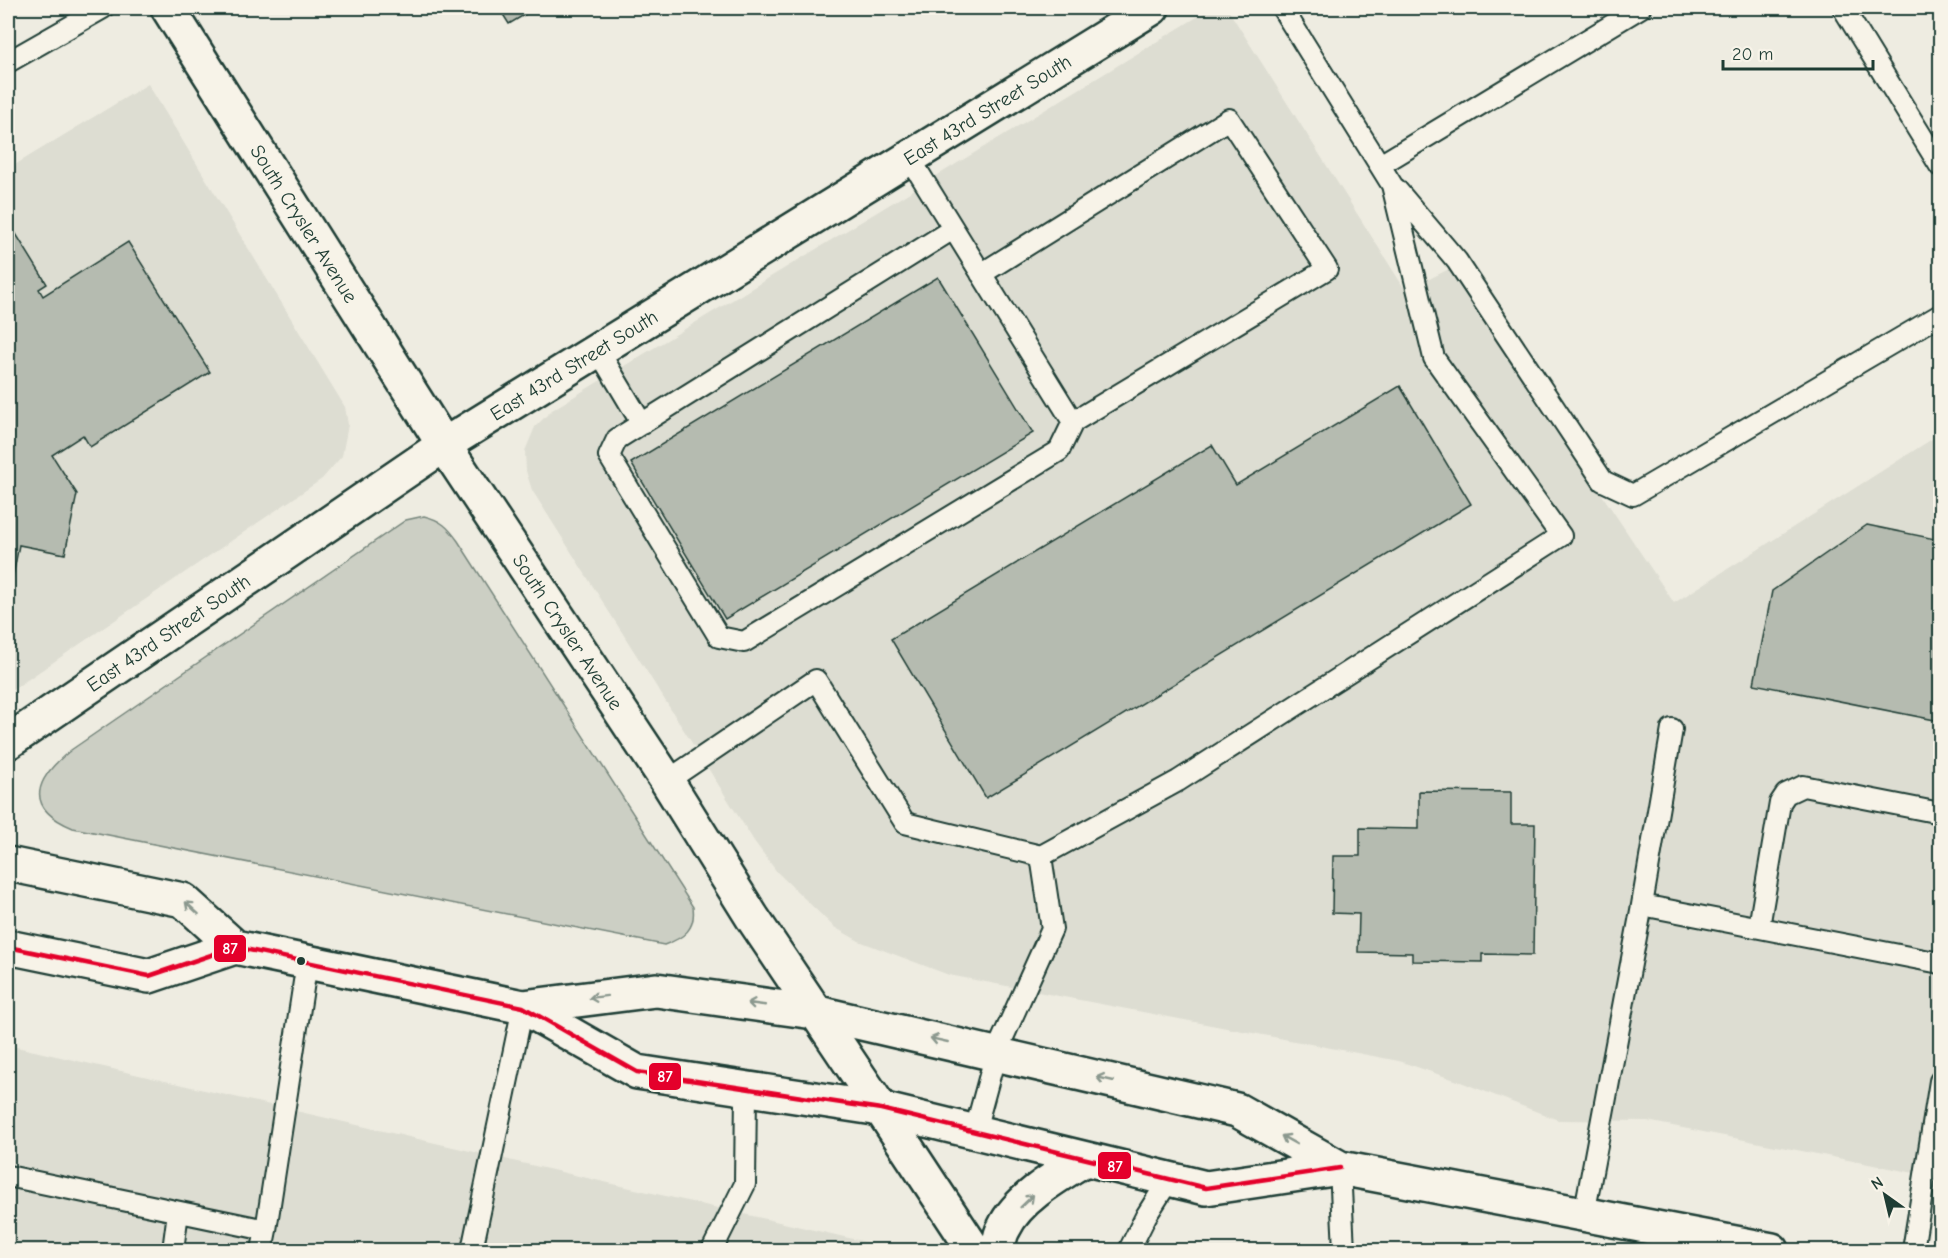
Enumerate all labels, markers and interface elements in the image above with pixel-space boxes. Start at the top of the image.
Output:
scale bar [1723,33,1873,71]
text: 20 m [1732,44,1773,65]
street label: East 43rd Street South [900,50,1076,170]
street label: South Crysler Avenue [245,141,362,307]
street label: East 43rd Street South [486,305,662,426]
street label: South Crysler Avenue [507,550,628,714]
street label: East 43rd Street South [82,569,255,697]
one-way arrow [185,901,200,915]
line badge: 87 [213,934,247,963]
text: 87 [222,940,238,958]
unlabelled marker [295,955,307,967]
one-way arrow [588,992,608,1003]
one-way arrow [747,998,766,1009]
one-way arrow [930,1034,949,1046]
line badge: 87 [648,1062,682,1091]
text: 87 [657,1068,673,1086]
one-way arrow [1096,1073,1115,1085]
one-way arrow [1281,1133,1298,1145]
line badge: 87 [1097,1151,1132,1180]
text: 87 [1107,1158,1123,1176]
north arrow [1855,1165,1915,1225]
text: N [1868,1173,1887,1194]
one-way arrow [1019,1194,1034,1209]

